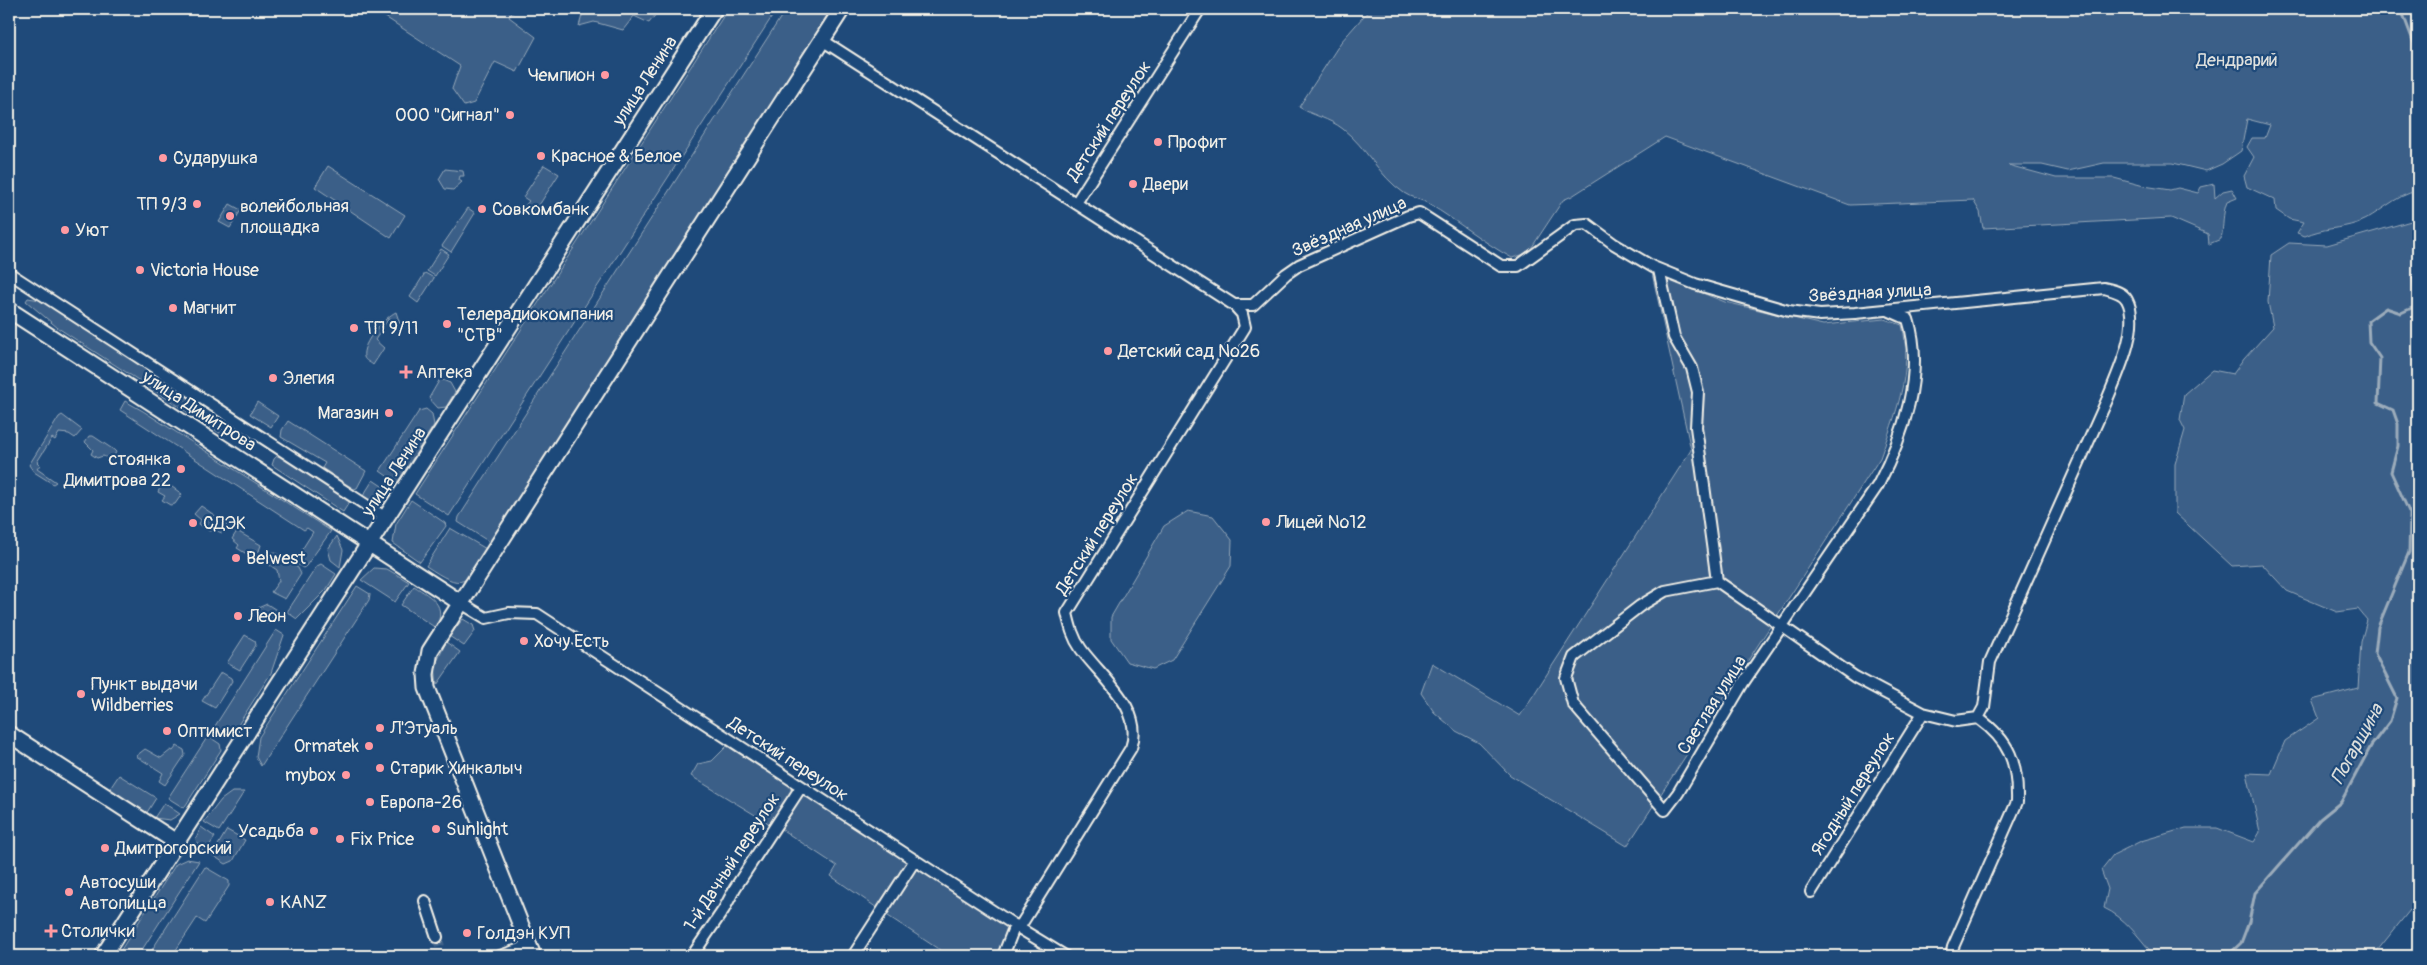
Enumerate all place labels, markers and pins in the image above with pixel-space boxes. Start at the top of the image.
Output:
place label: Чемпион [528,64,595,87]
marker: Чемпион [599,69,611,81]
place label: ООО "Сигнал" [395,104,500,127]
marker: ООО "Сигнал" [504,109,516,121]
place label: Профит [1168,131,1227,154]
marker: Профит [1152,136,1164,148]
place label: Красное & Белое [551,145,682,168]
place label: Сударушка [173,147,258,170]
marker: Красное & Белое [535,150,547,162]
marker: Сударушка [157,152,169,164]
place label: Двери [1142,173,1188,196]
marker: Двери [1127,178,1139,190]
place label: ТП 9/3 [137,193,187,216]
place label: волейбольная площадка [240,195,349,239]
marker: ТП 9/3 [191,198,203,210]
place label: Совкомбанк [492,198,589,221]
marker: Совкомбанк [476,203,488,215]
marker: волейбольная площадка [224,210,236,222]
place label: Уют [75,219,109,242]
marker: Уют [59,224,71,236]
place label: Victoria House [150,259,259,282]
marker: Victoria House [134,264,146,276]
place label: Магнит [183,297,236,320]
marker: Магнит [167,302,179,314]
place label: Телерадиокомпания "СТВ" [457,303,613,347]
place label: ТП 9/11 [364,317,419,340]
marker: Телерадиокомпания "СТВ" [441,318,453,330]
marker: ТП 9/11 [348,322,360,334]
place label: Детский сад №26 [1117,340,1260,363]
marker: Детский сад №26 [1102,345,1114,357]
place label: Аптека [416,361,472,384]
marker: Аптека [400,366,412,378]
place label: Элегия [283,367,335,390]
marker: Элегия [267,372,279,384]
place label: Магазин [317,402,379,425]
marker: Магазин [383,407,395,419]
place label: стоянка Димитрова 22 [63,448,171,492]
marker: стоянка Димитрова 22 [175,463,187,475]
place label: Лицей №12 [1275,511,1366,534]
place label: СДЭК [203,512,246,535]
marker: Лицей №12 [1260,516,1272,528]
marker: СДЭК [187,517,199,529]
place label: Belwest [246,547,306,570]
marker: Belwest [230,552,242,564]
place label: Леон [247,605,286,628]
marker: Леон [232,610,244,622]
place label: Хочу Есть [534,630,609,653]
marker: Хочу Есть [518,635,530,647]
place label: Пункт выдачи Wildberries [91,673,197,717]
marker: Пункт выдачи Wildberries [75,688,87,700]
place label: Л'Этуаль [389,717,458,740]
place label: Оптимист [177,720,252,743]
marker: Л'Этуаль [374,722,386,734]
marker: Оптимист [161,725,173,737]
place label: Ormatek [294,735,359,758]
marker: Ormatek [363,740,375,752]
place label: Старик Хинкалыч [390,757,523,780]
marker: Старик Хинкалыч [374,762,386,774]
place label: mybox [285,764,336,787]
marker: mybox [340,769,352,781]
place label: Европа-26 [380,791,462,814]
marker: Европа-26 [364,796,376,808]
place label: Sunlight [446,818,509,841]
place label: Усадьба [238,820,304,843]
marker: Sunlight [430,823,442,835]
marker: Усадьба [308,825,320,837]
place label: Fix Price [350,828,414,851]
marker: Fix Price [334,833,346,845]
place label: Дмитрогорский [114,837,232,860]
marker: Дмитрогорский [99,842,111,854]
place label: Автосуши Автопицца [79,871,166,915]
marker: Автосуши Автопицца [63,886,75,898]
place label: KANZ [280,891,327,914]
marker: KANZ [264,896,276,908]
place label: Столички [61,920,135,943]
place label: Голдэн КУП [477,922,570,945]
marker: Столички [45,925,57,937]
marker: Голдэн КУП [461,927,473,939]

